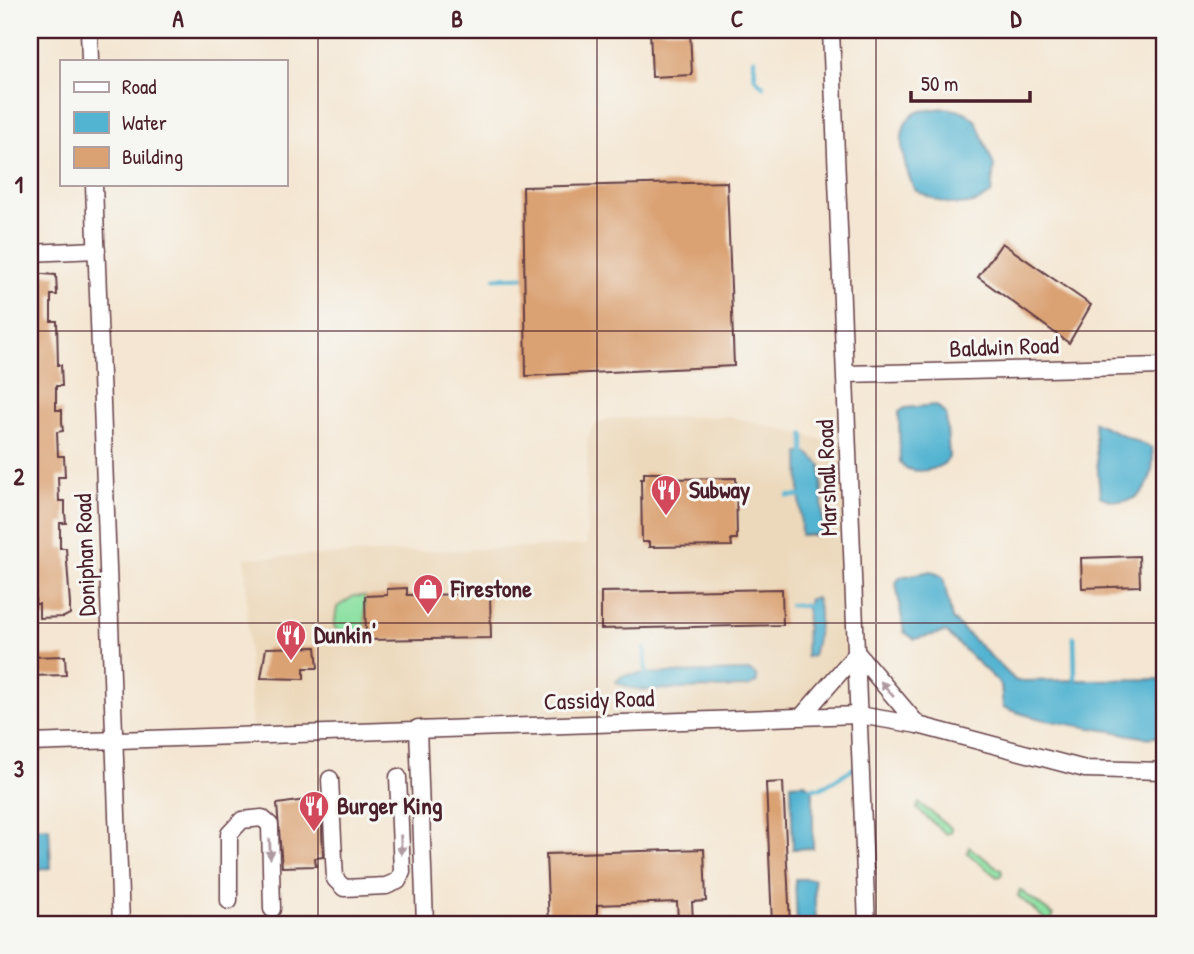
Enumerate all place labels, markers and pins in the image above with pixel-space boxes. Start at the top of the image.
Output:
restaurant icon: Subway [649,473,683,517]
place label: Subway [689,473,750,506]
shop icon: Firestone [411,572,445,616]
place label: Firestone [450,572,532,604]
restaurant icon: Dunkin' [274,618,308,662]
place label: Dunkin' [314,618,376,650]
restaurant icon: Burger King [297,789,331,833]
place label: Burger King [337,789,443,822]

